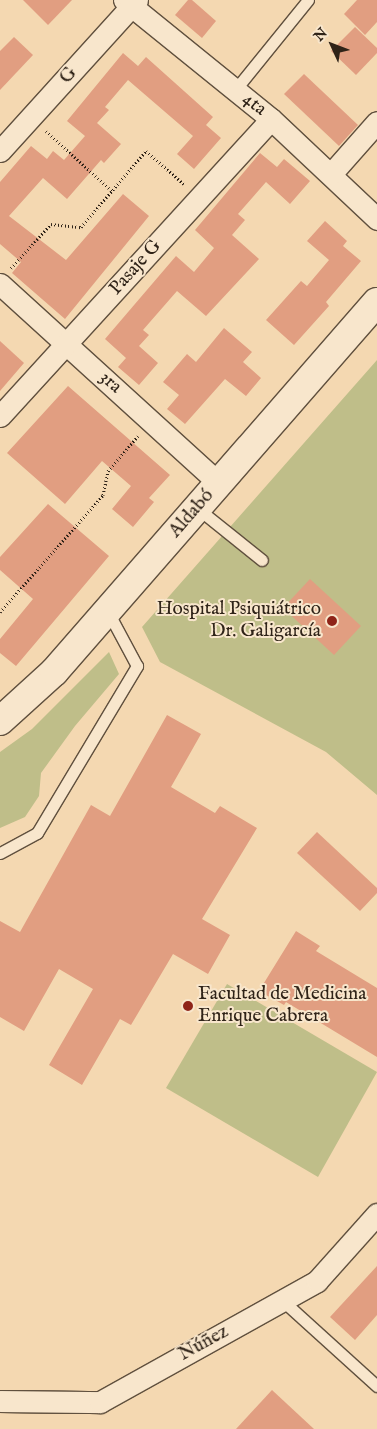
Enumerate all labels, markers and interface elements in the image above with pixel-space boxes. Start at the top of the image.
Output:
north arrow [307,20,357,70]
text: N [310,24,332,45]
street label: G [55,63,83,89]
street label: 4ta [237,89,271,121]
street label: Pasaje G [105,236,167,300]
street label: 3ra [94,367,126,399]
street label: Aldabó [165,485,219,543]
place label: Hospital Psiquiátrico Dr. Galigarcía [157,599,321,643]
marker: Hospital Psiquiátrico Dr. Galigarcía [325,614,339,628]
place label: Facultad de Medicina Enrique Cabrera [198,984,366,1028]
marker: Facultad de Medicina Enrique Cabrera [182,1000,194,1012]
street label: Núñez [175,1321,233,1367]

